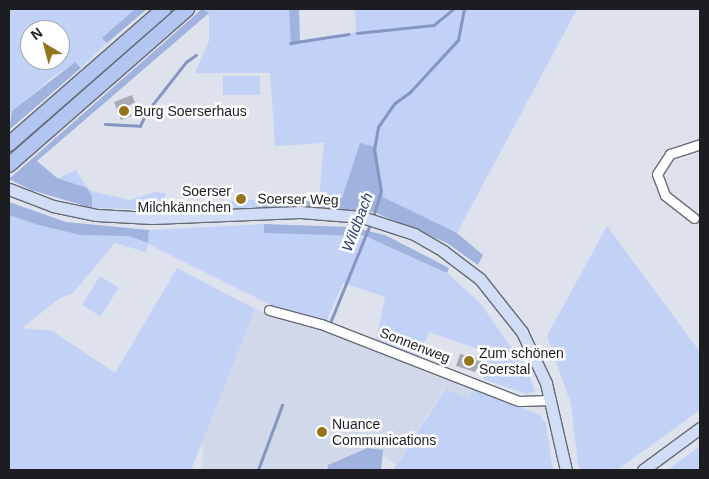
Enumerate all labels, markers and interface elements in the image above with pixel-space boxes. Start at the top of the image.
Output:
north arrow [20,20,70,70]
text: N [28,24,45,43]
place label: Burg Soerserhaus [134,103,247,119]
marker: Burg Soerserhaus [118,105,130,117]
place label: Soerser Milchkännchen [138,183,231,216]
street label: Soerser Weg [257,190,339,208]
water label: Wildbach [338,190,376,254]
marker: Soerser Milchkännchen [235,193,247,205]
street label: Sonnenweg [377,324,453,366]
place label: Zum schönen Soerstal [479,345,564,378]
marker: Zum schönen Soerstal [463,355,475,367]
place label: Nuance Communications [332,416,436,448]
marker: Nuance Communications [316,426,328,438]

